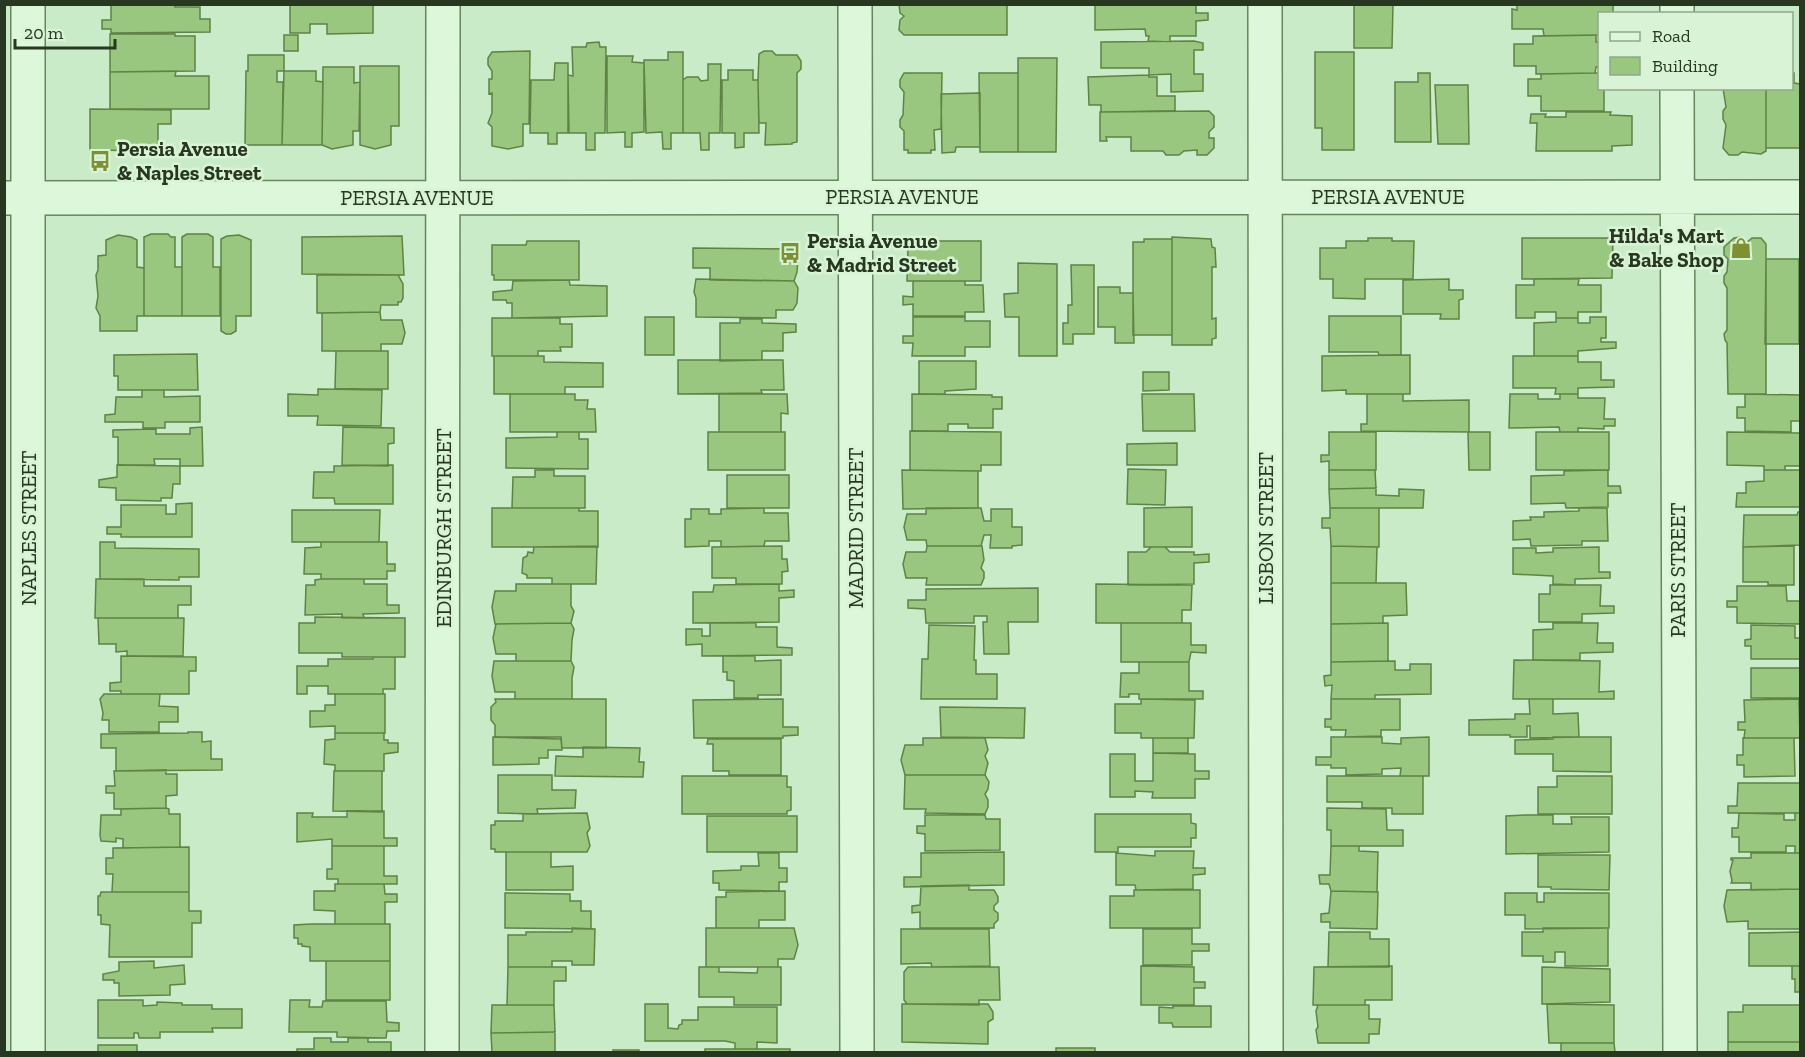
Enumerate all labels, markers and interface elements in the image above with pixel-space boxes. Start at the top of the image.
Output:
scale bar [15,12,116,50]
legend [1598,12,1793,90]
text: 20 m [24,22,64,44]
text: Road [1652,25,1691,47]
text: Building [1652,55,1718,77]
place label: Persia Avenue & Naples Street [117,136,262,185]
bus stop icon: Persia Avenue & Naples Street [88,149,112,173]
street label: PERSIA AVENUE [825,184,979,209]
street label: PERSIA AVENUE [1311,184,1465,209]
street label: PERSIA AVENUE [340,185,494,210]
place label: Hilda's Mart & Bake Shop [1609,223,1725,272]
place label: Persia Avenue & Madrid Street [807,228,957,277]
shop icon: Hilda's Mart & Bake Shop [1729,236,1753,260]
bus stop icon: Persia Avenue & Madrid Street [778,241,802,265]
street label: EDINBURGH STREET [431,428,456,628]
street label: MADRID STREET [843,448,868,608]
street label: NAPLES STREET [16,450,41,606]
street label: LISBON STREET [1253,452,1278,604]
street label: PARIS STREET [1665,502,1690,638]

